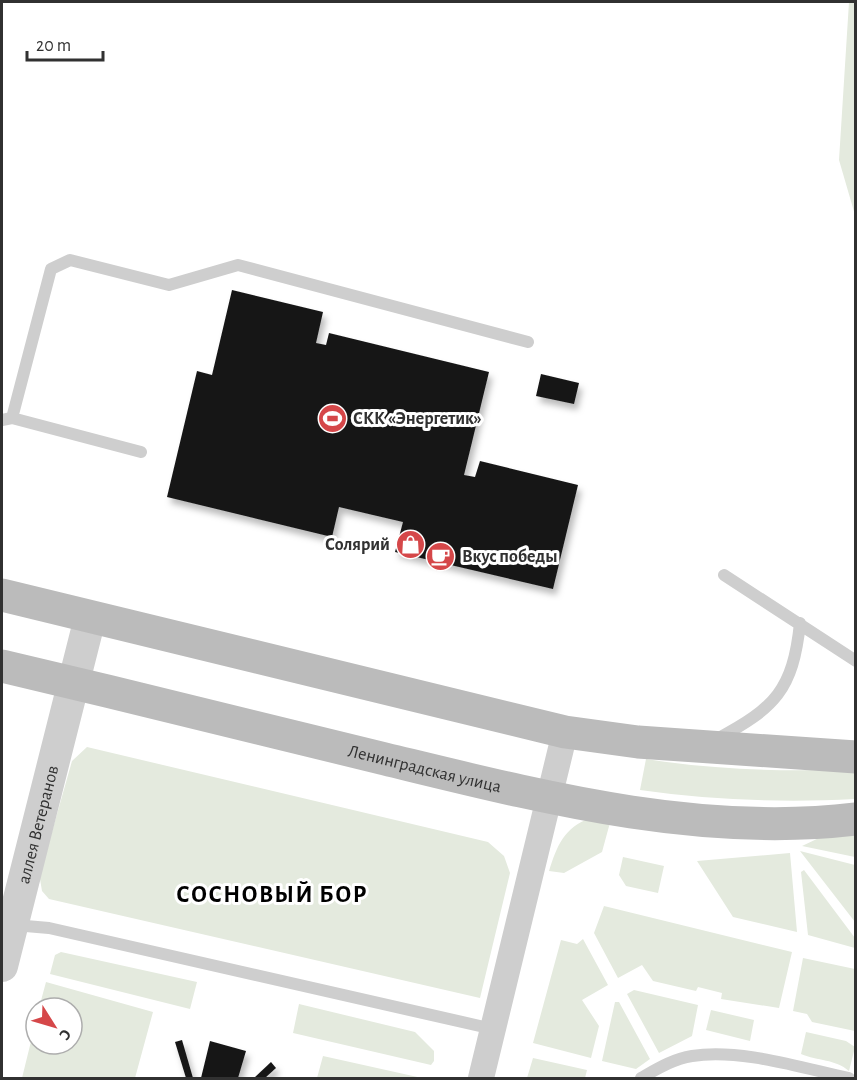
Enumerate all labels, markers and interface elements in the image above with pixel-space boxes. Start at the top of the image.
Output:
scale bar [27,24,104,62]
text: 20 m [36,37,71,55]
sports icon: СКК «Энергетик» [316,402,348,434]
place label: СКК «Энергетик» [353,410,482,428]
shop icon: Солярий [395,528,427,560]
place label: Солярий [325,536,390,554]
cafe icon: Вкус победы [425,540,457,572]
place label: Вкус победы [462,548,558,566]
street label: Ленинградская улица [346,742,503,796]
street label: аллея Ветеранов [15,764,62,886]
district label: СОСНОВЫЙ БОР [176,881,368,907]
north arrow [24,996,84,1056]
text: С [56,1026,74,1043]

